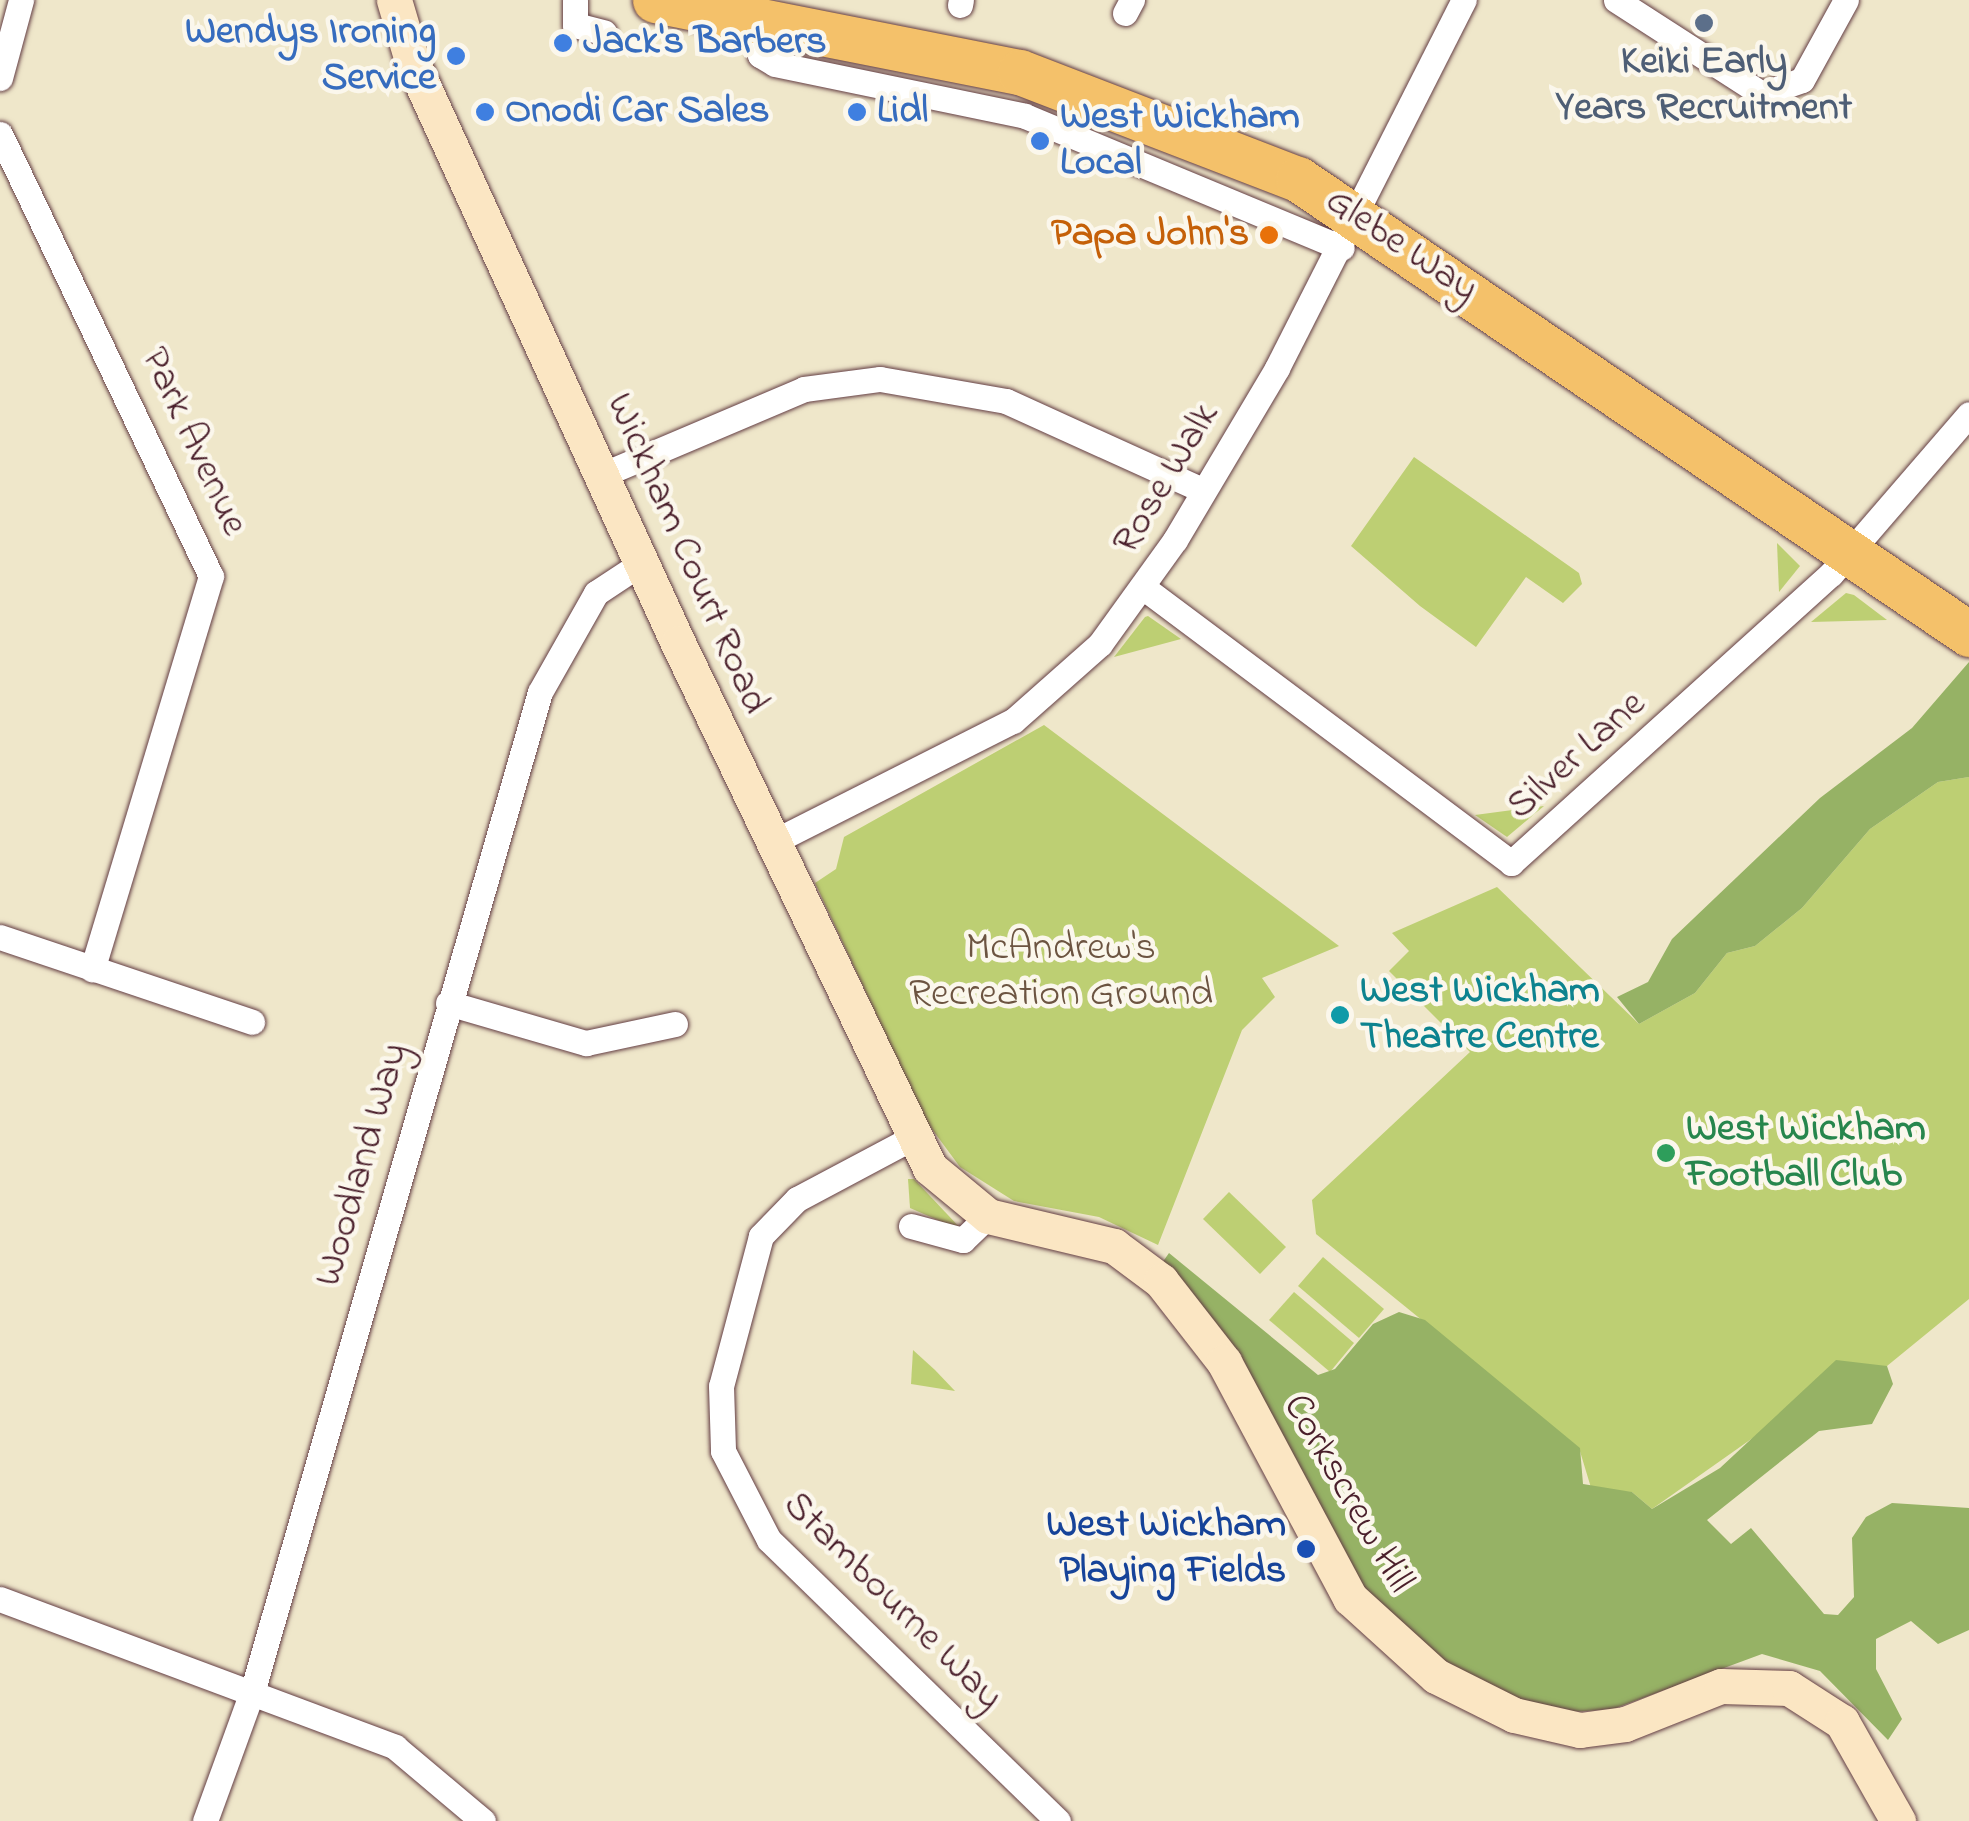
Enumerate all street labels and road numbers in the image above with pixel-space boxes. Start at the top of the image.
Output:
street label: Glebe Way [1316,178,1486,314]
street label: Park Avenue [129,340,257,544]
street label: Wickham Court Road [594,386,778,722]
street label: Rose Walk [1103,395,1231,563]
street label: Silver Lane [1498,681,1656,831]
street label: Woodland Way [305,1038,421,1292]
street label: Corkscrew Hill [1271,1386,1423,1602]
street label: Stambourne Way [772,1482,1012,1722]

